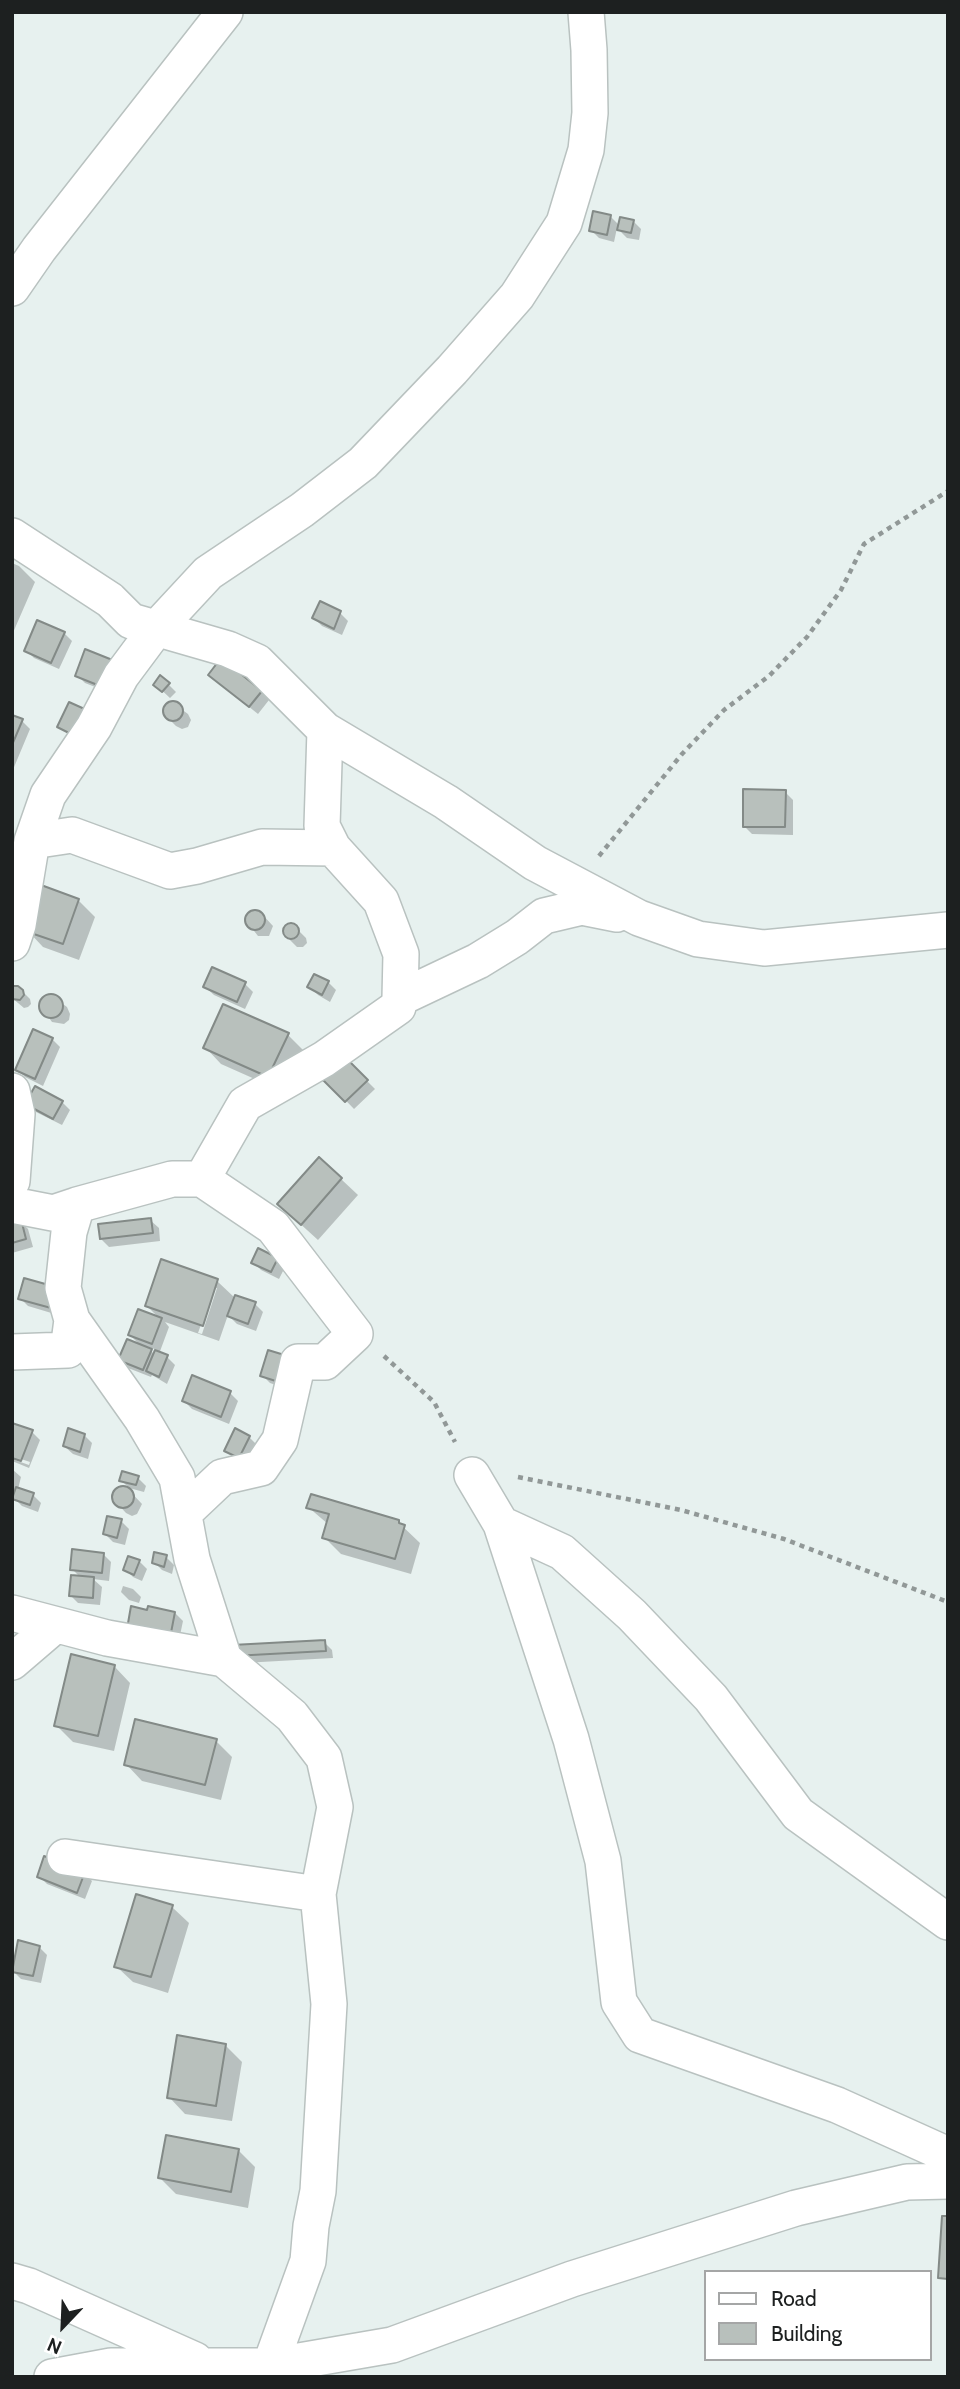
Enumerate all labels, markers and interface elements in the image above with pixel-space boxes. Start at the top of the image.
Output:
legend [704,2270,932,2361]
text: Road [771,2286,817,2311]
north arrow [28,2291,98,2361]
text: Building [771,2321,842,2346]
text: N [44,2333,65,2359]

